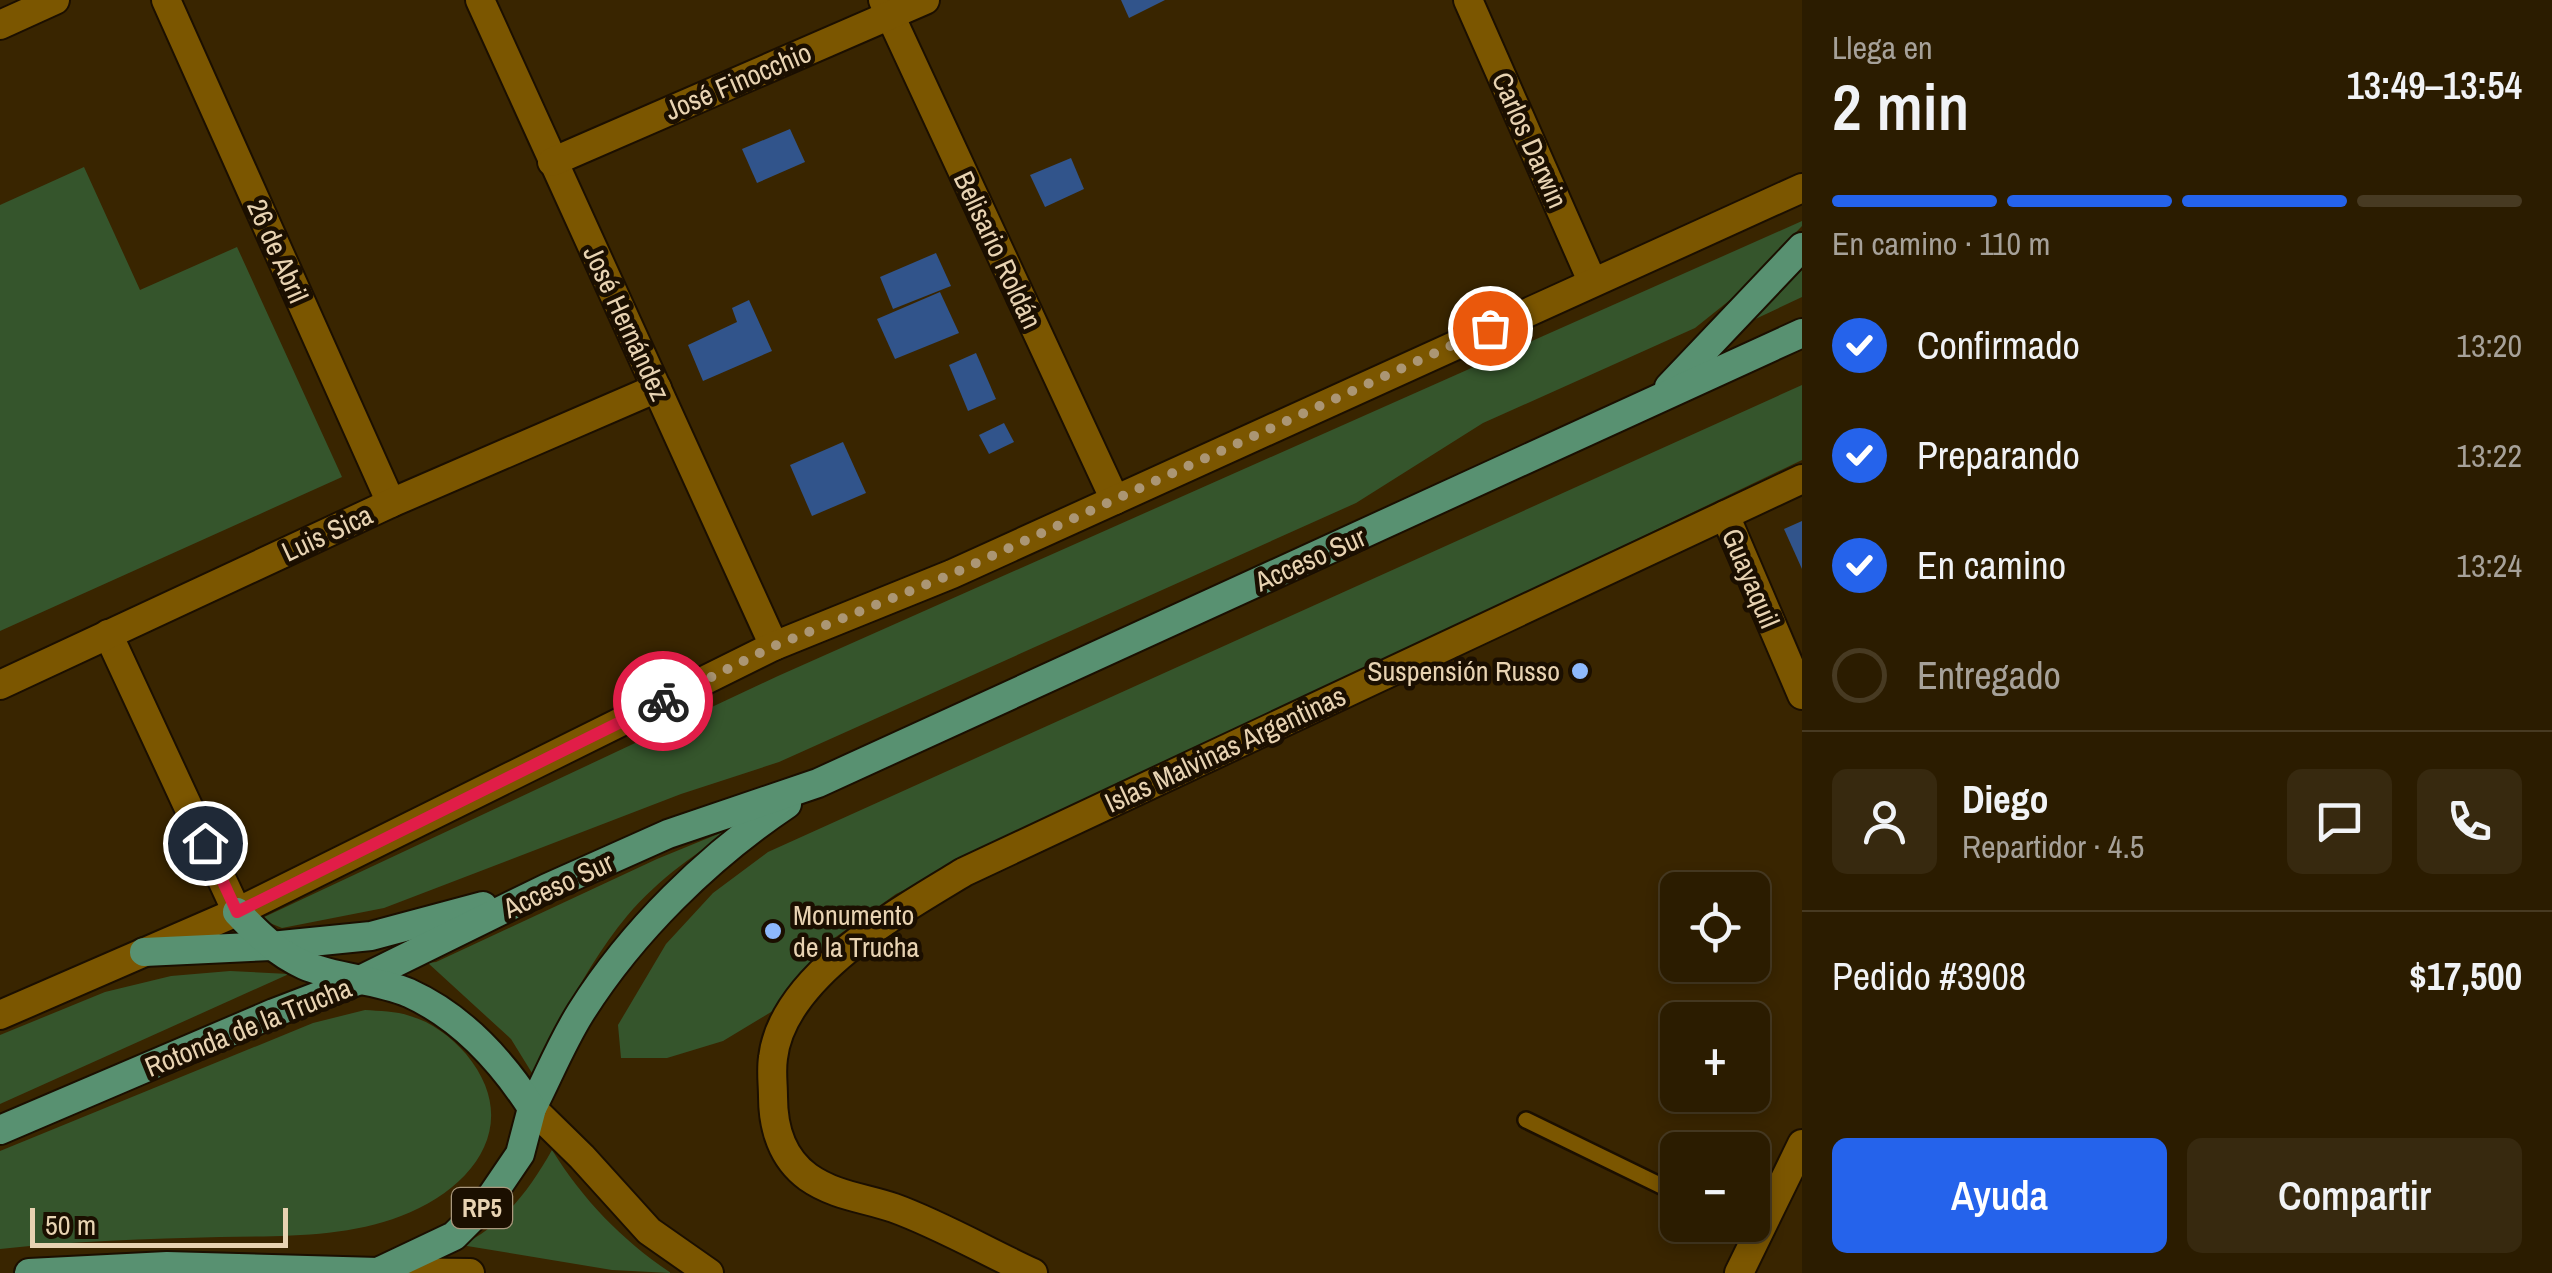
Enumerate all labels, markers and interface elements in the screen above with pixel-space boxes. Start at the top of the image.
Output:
text: Llega en [1832,26,1933,69]
street label: José Finocchio [659,33,817,129]
text: 13:49–13:54 [2346,60,2522,111]
text: 2 min [1832,63,1969,150]
street label: Carlos Darwin [1483,66,1577,214]
street label: Belisario Roldán [945,165,1051,335]
street label: 26 de Abril [238,193,318,309]
text: En camino · 110 m [1832,222,2050,265]
street label: José Hernández [574,239,680,407]
pin [1448,286,1533,371]
icon: bag [1463,301,1518,356]
icon: check [1832,318,1887,373]
text: Confirmado [1917,320,2080,371]
text: 13:20 [2456,324,2522,367]
icon: check [1832,428,1887,483]
text: Preparando [1917,430,2080,481]
text: 13:22 [2456,434,2522,477]
street label: Luis Sica [276,495,379,570]
street label: Acceso Sur [1248,518,1372,601]
street label: Guayaquil [1713,522,1789,634]
icon: check [1832,538,1887,593]
text: En camino [1917,540,2066,591]
text: 13:24 [2456,544,2522,587]
text: Entregado [1917,650,2061,701]
courier [613,651,713,751]
place label: Suspensión Russo [1367,652,1560,690]
marker: Suspensión Russo [1569,660,1591,682]
icon: bike [636,674,691,729]
street label: Islas Malvinas Argentinas [1098,676,1352,822]
button: person [1832,769,1937,874]
button: chat [2287,769,2392,874]
button: phone [2417,769,2522,874]
text: Diego [1962,774,2049,825]
pin [163,801,248,886]
icon: home [178,816,233,871]
text: Repartidor · 4.5 [1962,825,2144,868]
street label: Acceso Sur [496,843,620,927]
map controls [1660,872,1770,1242]
button: locate [1660,872,1770,982]
place label: Monumento de la Trucha [793,896,920,966]
marker: Monumento de la Trucha [762,920,784,942]
text: Pedido #3908 [1832,951,2026,1002]
text: $17,500 [2409,951,2522,1002]
street label: Rotonda de la Trucha [139,968,357,1086]
button: + [1660,1002,1770,1112]
button: − [1660,1132,1770,1242]
button: Ayuda [1832,1138,2167,1253]
button: Compartir [2187,1138,2522,1253]
road number: RP5 [452,1188,512,1228]
scale bar [30,1203,288,1248]
text: 50 m [45,1206,96,1244]

